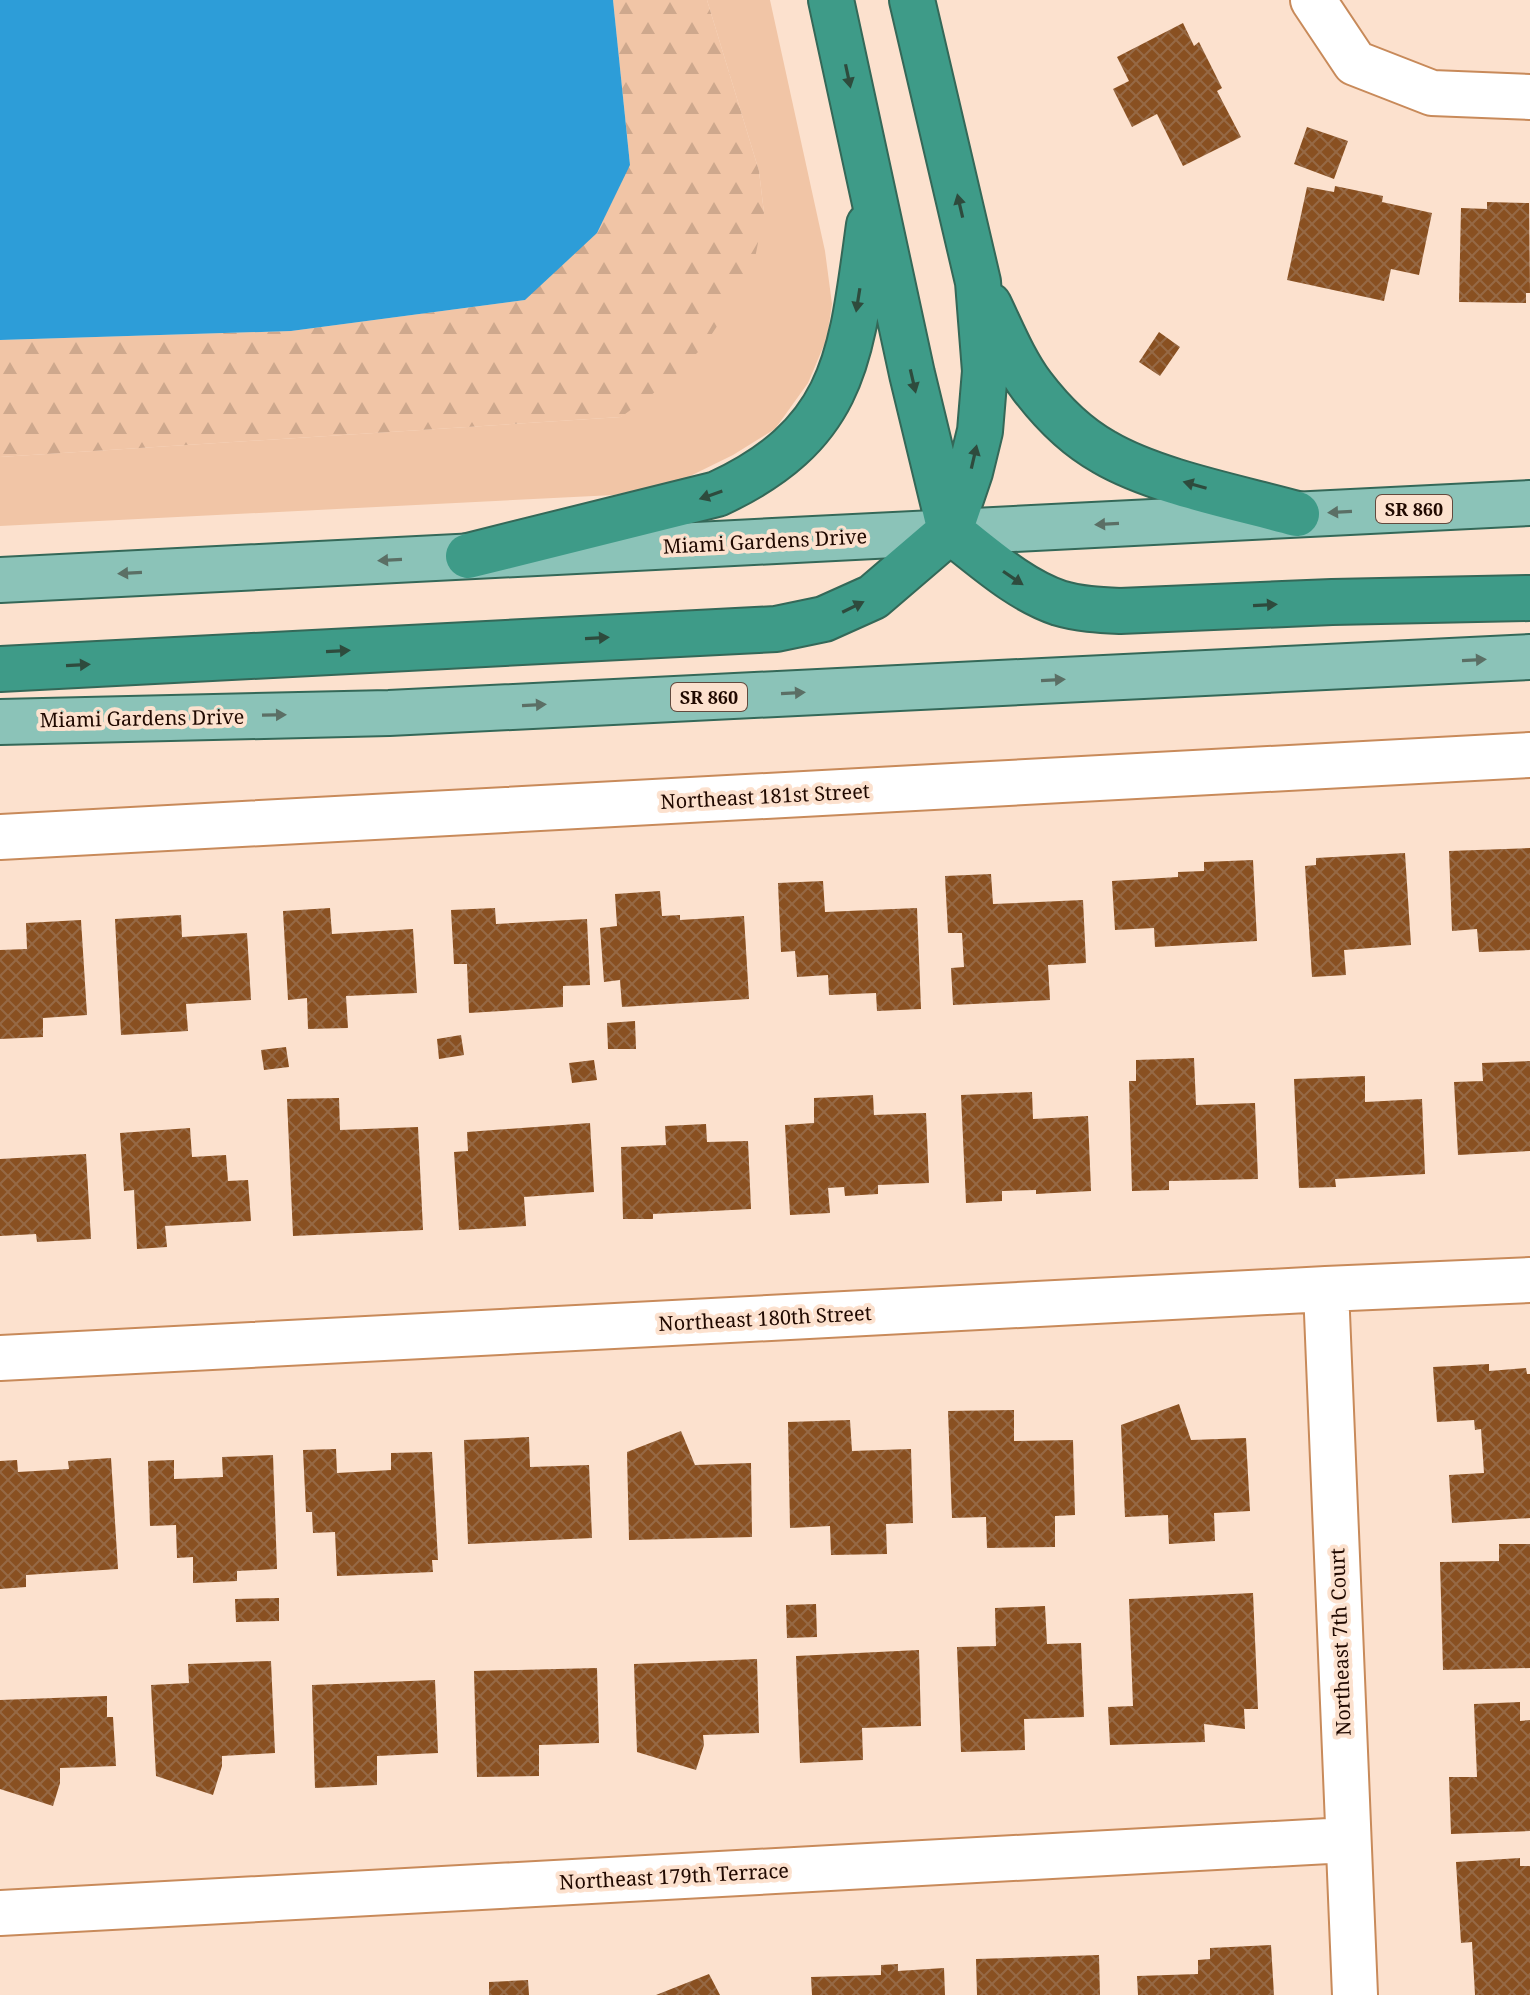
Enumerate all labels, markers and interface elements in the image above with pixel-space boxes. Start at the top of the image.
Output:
one-way arrow [842,64,855,89]
one-way arrow [953,193,966,218]
one-way arrow [851,288,864,313]
one-way arrow [908,369,920,394]
one-way arrow [968,444,980,469]
one-way arrow [1182,479,1207,491]
one-way arrow [698,489,722,502]
road number: SR 860 [1376,495,1452,523]
one-way arrow [1327,506,1352,519]
one-way arrow [1094,517,1119,530]
street label: Miami Gardens Drive [662,522,868,560]
one-way arrow [377,554,402,567]
one-way arrow [117,567,142,580]
one-way arrow [1002,570,1023,585]
one-way arrow [1253,598,1278,611]
one-way arrow [842,600,865,613]
one-way arrow [585,631,610,644]
one-way arrow [326,645,351,658]
one-way arrow [1462,653,1487,666]
one-way arrow [66,658,91,671]
one-way arrow [1041,674,1066,687]
road number: SR 860 [671,683,747,711]
one-way arrow [781,686,806,699]
one-way arrow [522,699,547,712]
street label: Miami Gardens Drive [39,703,245,733]
one-way arrow [262,709,287,722]
street label: Northeast 181st Street [660,777,870,815]
street label: Northeast 180th Street [658,1299,872,1337]
street label: Northeast 7th Court [1323,1547,1357,1737]
street label: Northeast 179th Terrace [559,1857,789,1895]

